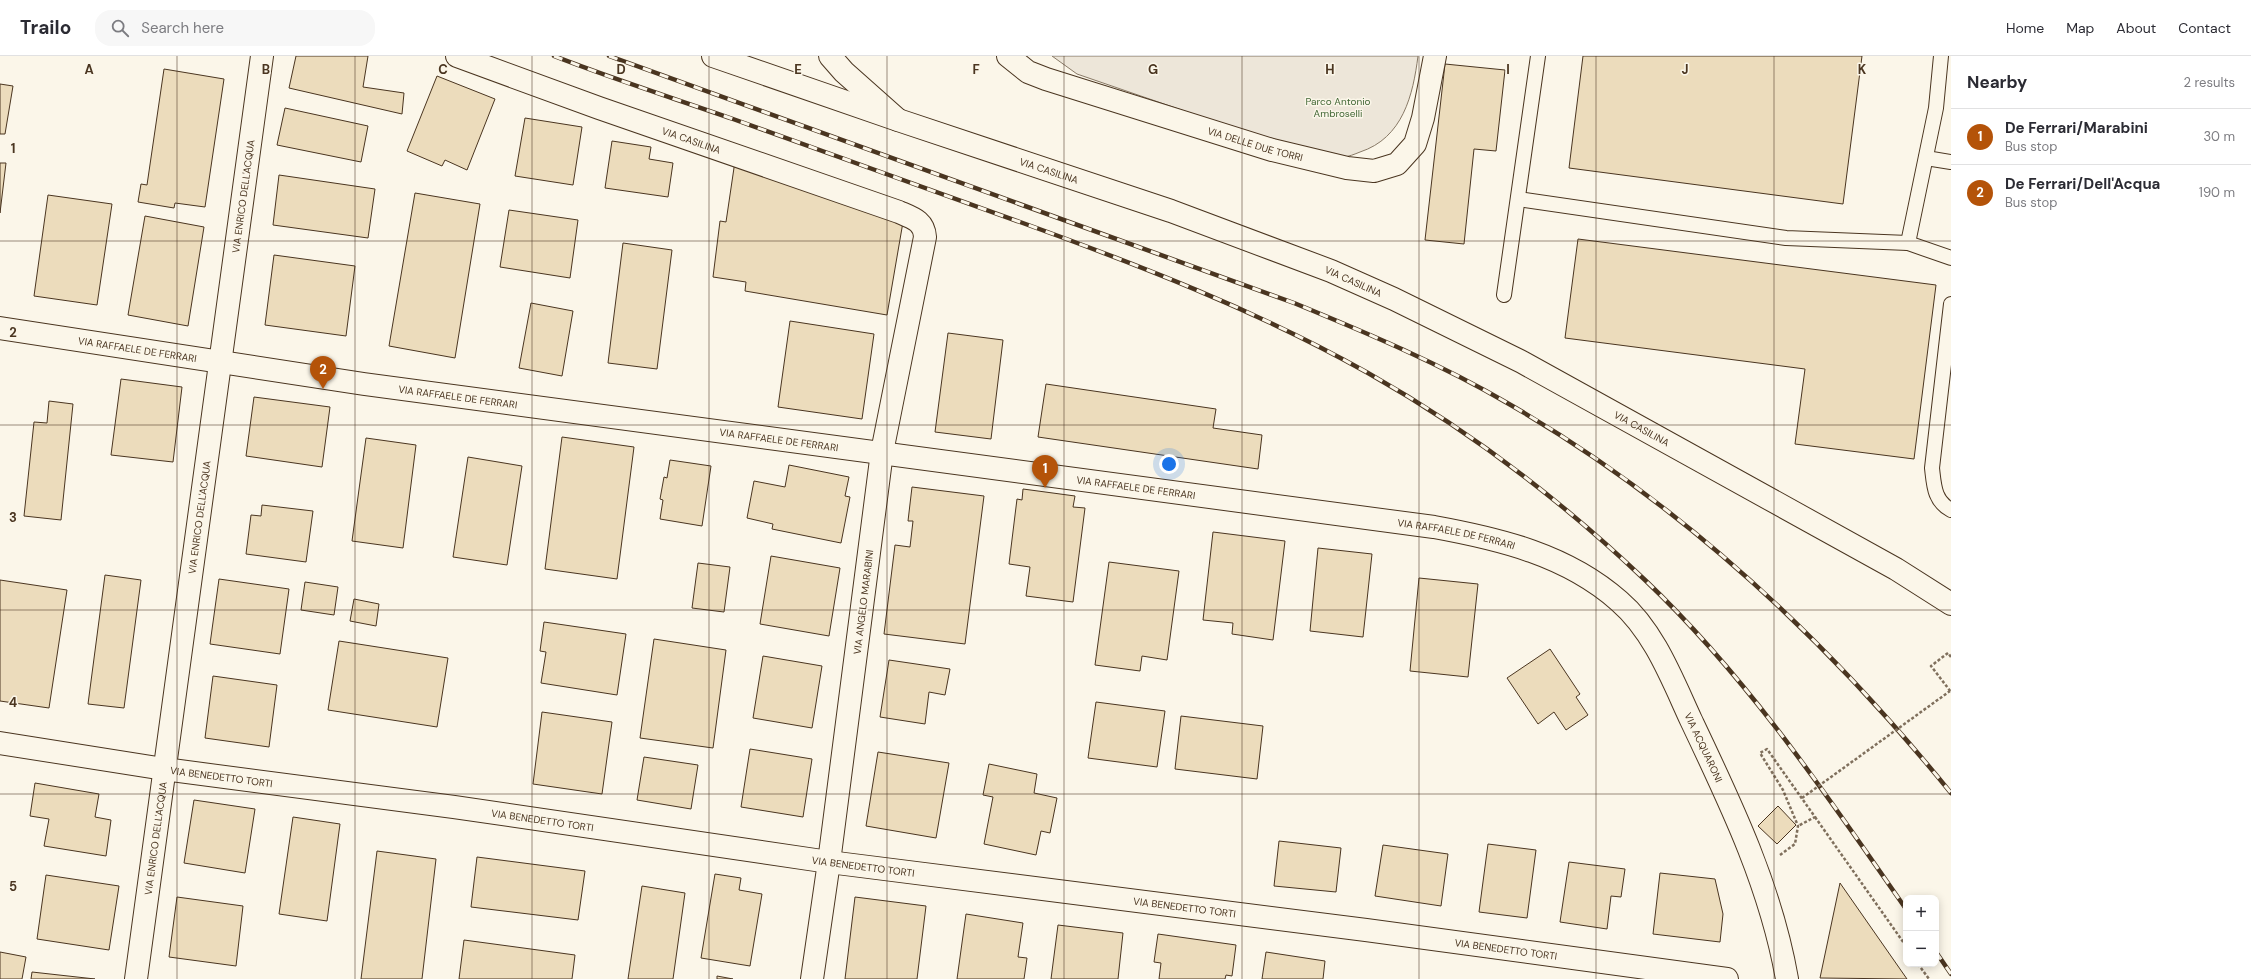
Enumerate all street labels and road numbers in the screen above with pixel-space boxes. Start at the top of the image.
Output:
street label: VIA CASILINA [660,124,723,157]
street label: VIA DELLE DUE TORRI [1206,124,1304,164]
street label: VIA ENRICO DELL'ACQUA [229,138,258,254]
street label: VIA CASILINA [1018,155,1080,187]
street label: VIA CASILINA [1323,263,1384,300]
street label: VIA RAFFAELE DE FERRARI [77,334,198,365]
street label: VIA RAFFAELE DE FERRARI [398,383,518,411]
street label: VIA CASILINA [1612,408,1672,449]
street label: VIA RAFFAELE DE FERRARI [719,426,839,454]
street label: VIA ENRICO DELL'ACQUA [185,459,214,575]
street label: VIA RAFFAELE DE FERRARI [1075,473,1196,502]
street label: VIA RAFFAELE DE FERRARI [1397,516,1517,552]
street label: VIA ANGELO MARABINI [851,549,876,655]
street label: VIA ACQUARONI [1682,711,1725,784]
street label: VIA BENEDETTO TORTI [169,764,273,790]
street label: VIA ENRICO DELL'ACQUA [142,780,170,896]
street label: VIA BENEDETTO TORTI [490,807,595,834]
street label: VIA BENEDETTO TORTI [811,854,915,880]
street label: VIA BENEDETTO TORTI [1132,895,1237,920]
street label: VIA BENEDETTO TORTI [1454,936,1558,963]

